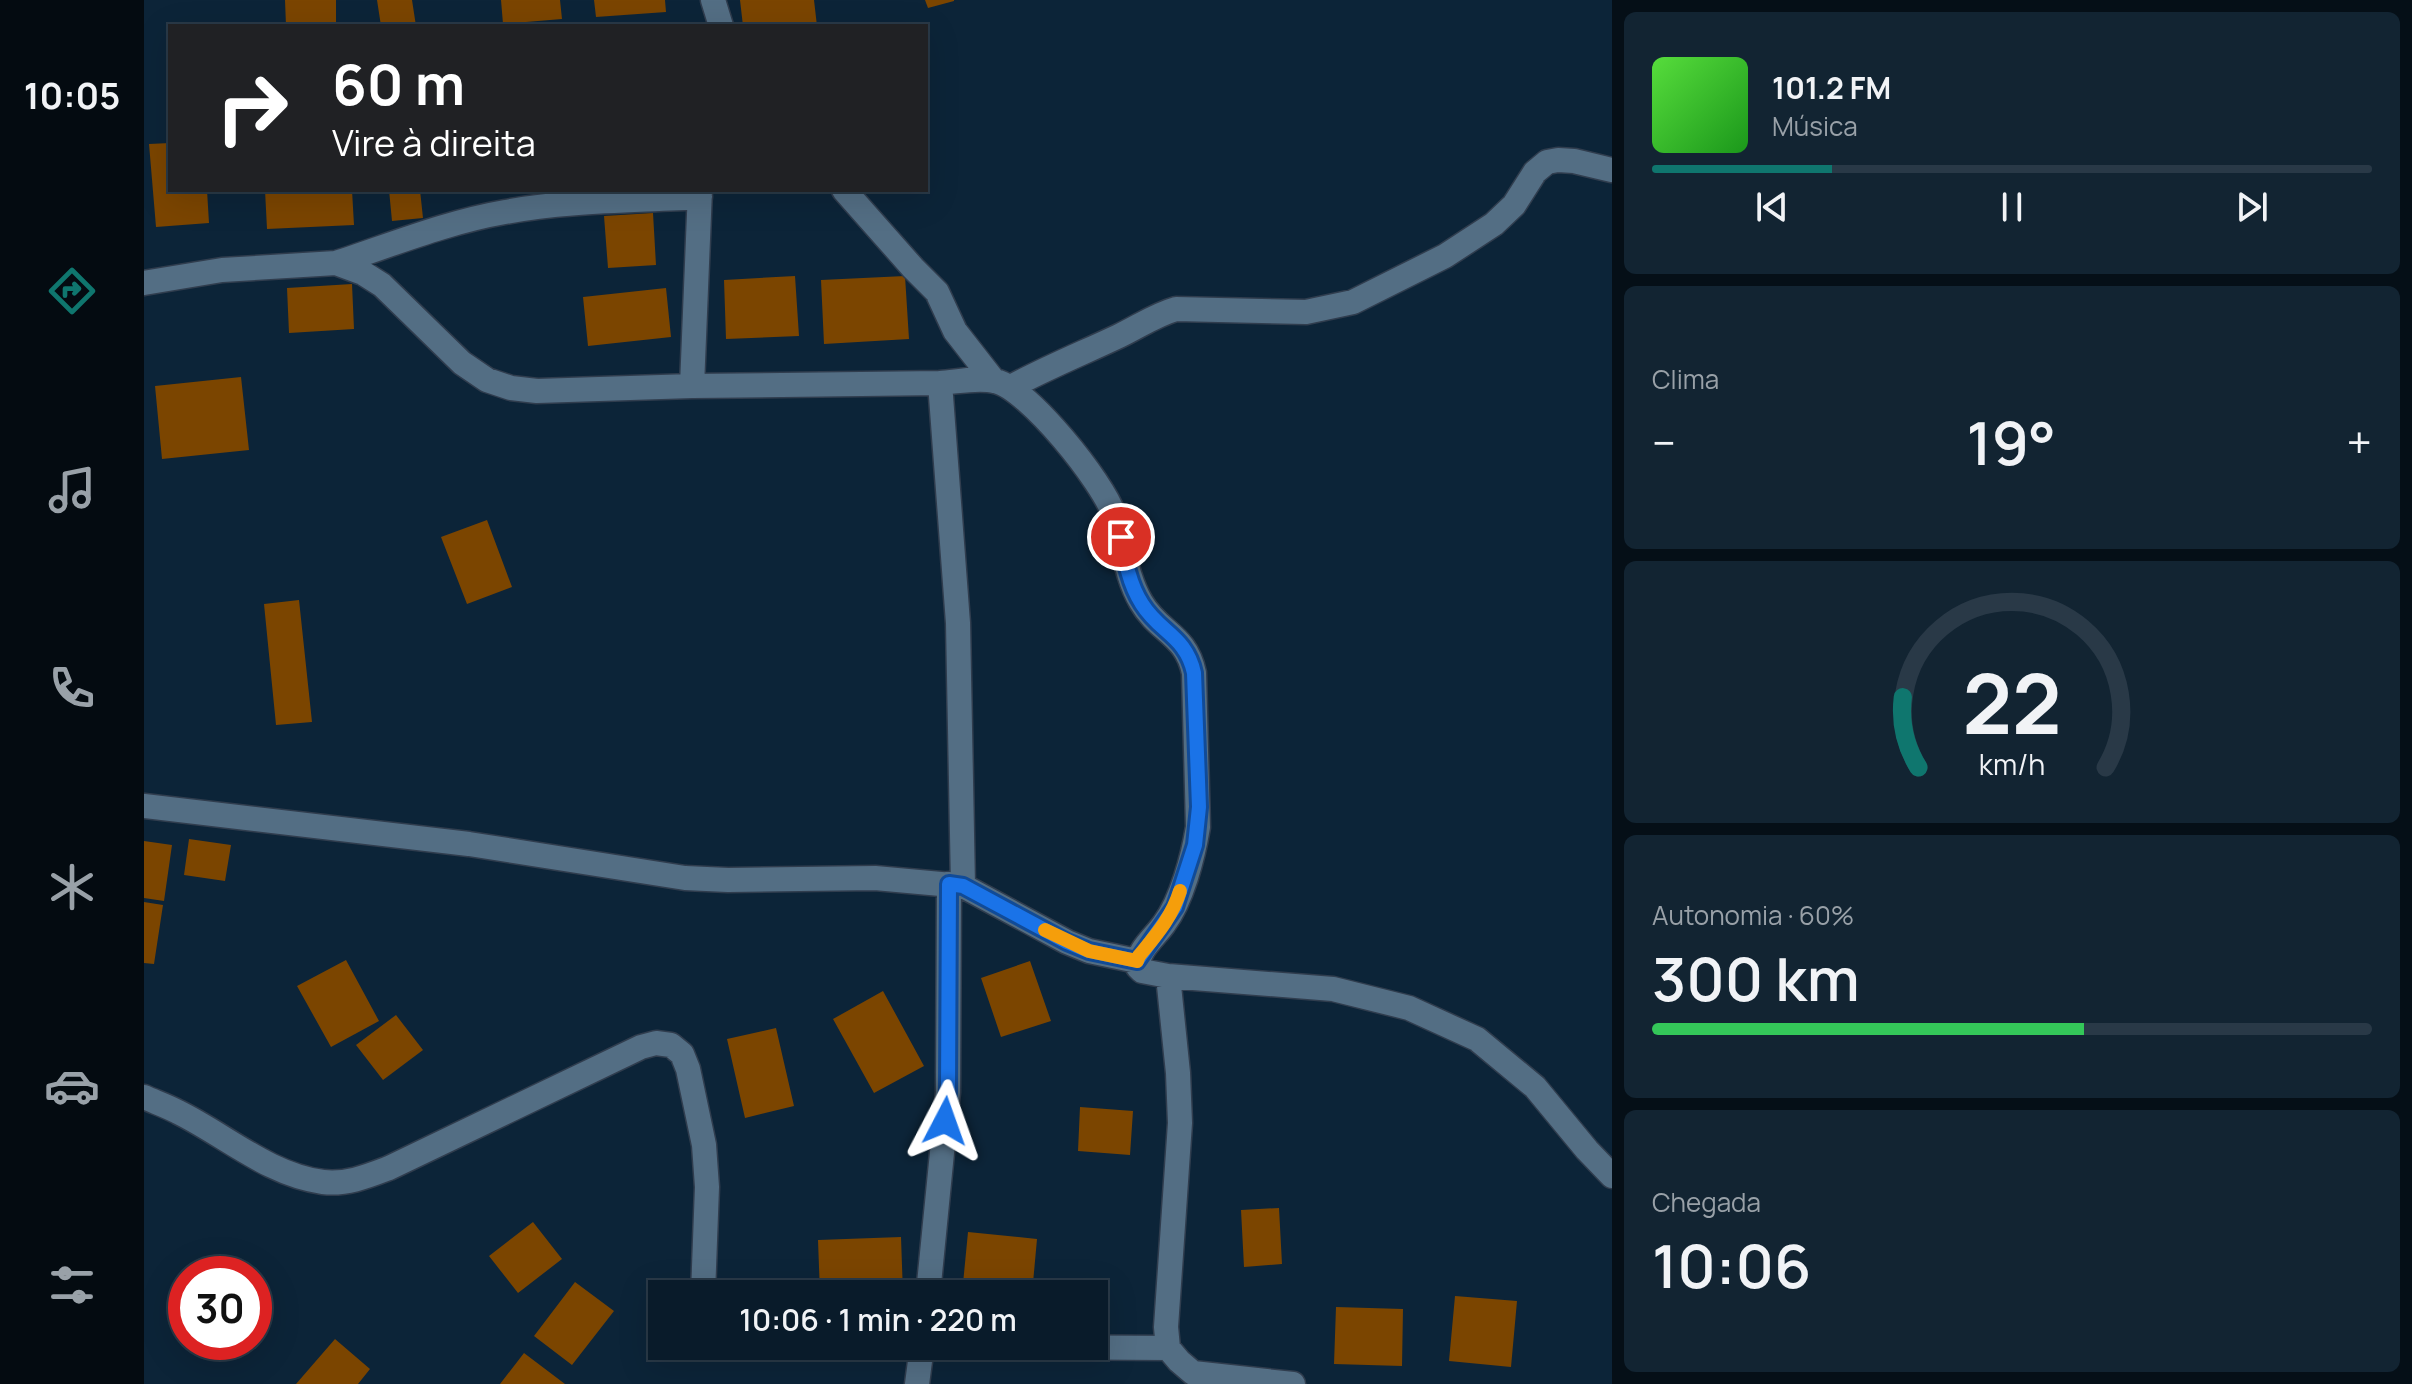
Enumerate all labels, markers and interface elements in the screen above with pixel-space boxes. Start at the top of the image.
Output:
text: 60 m [332,45,465,122]
icon: right [200,56,304,160]
text: 101.2 FM [1772,67,1891,108]
text: 10:05 [24,71,120,120]
text: Música [1772,108,1858,144]
text: Vire à direita [332,118,536,167]
icon: previous [1750,185,1794,229]
icon: pause [1990,185,2034,229]
icon: next [2230,185,2274,229]
icon: directions [44,263,100,319]
text: Clima [1652,361,1719,397]
text: 19° [1966,401,2056,483]
text: − [1652,412,1676,472]
text: + [2347,412,2372,472]
icon: music [44,462,100,518]
pin [1087,503,1155,571]
icon: arrive [1099,515,1143,559]
text: 22 [1962,645,2062,759]
icon: phone [44,660,100,716]
text: km/h [1979,745,2045,784]
icon: climate [44,859,100,915]
text: Autonomia · 60% [1652,897,1854,933]
text: 300 km [1652,937,1860,1019]
icon: car [44,1058,100,1114]
position arrow [903,1079,987,1163]
text: Chegada [1652,1184,1761,1220]
text: 10:06 [1652,1224,1811,1306]
speed limit sign: 30 [168,1256,272,1360]
icon: filters [44,1257,100,1313]
text: 10:06 · 1 min · 220 m [739,1299,1017,1340]

